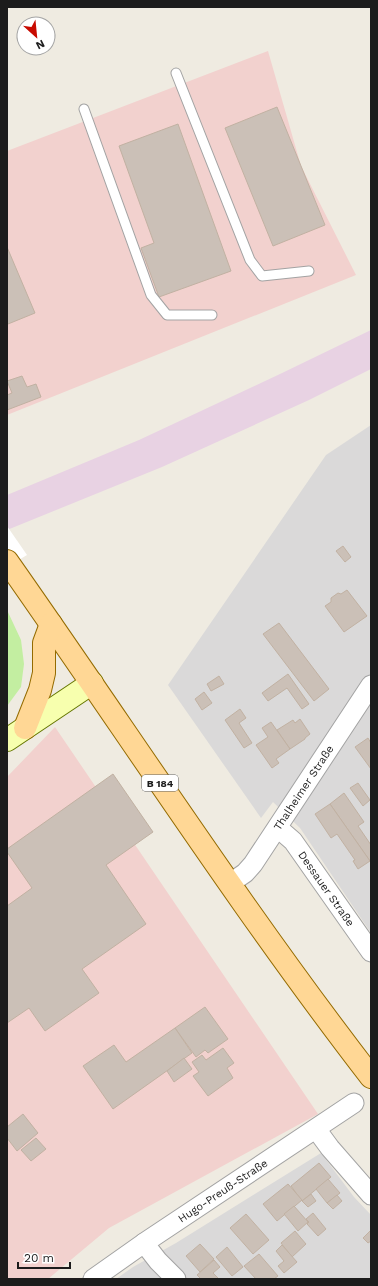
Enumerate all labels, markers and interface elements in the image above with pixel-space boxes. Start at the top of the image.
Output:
north arrow [16,16,56,56]
text: N [34,37,47,52]
street label: Thalheimer Straße [271,743,336,833]
road number: B 184 [142,775,178,791]
street label: Dessauer Straße [296,849,357,929]
street label: Hugo-Preuß-Straße [176,1156,270,1225]
scale bar [18,1244,70,1270]
text: 20 m [24,1251,54,1265]

